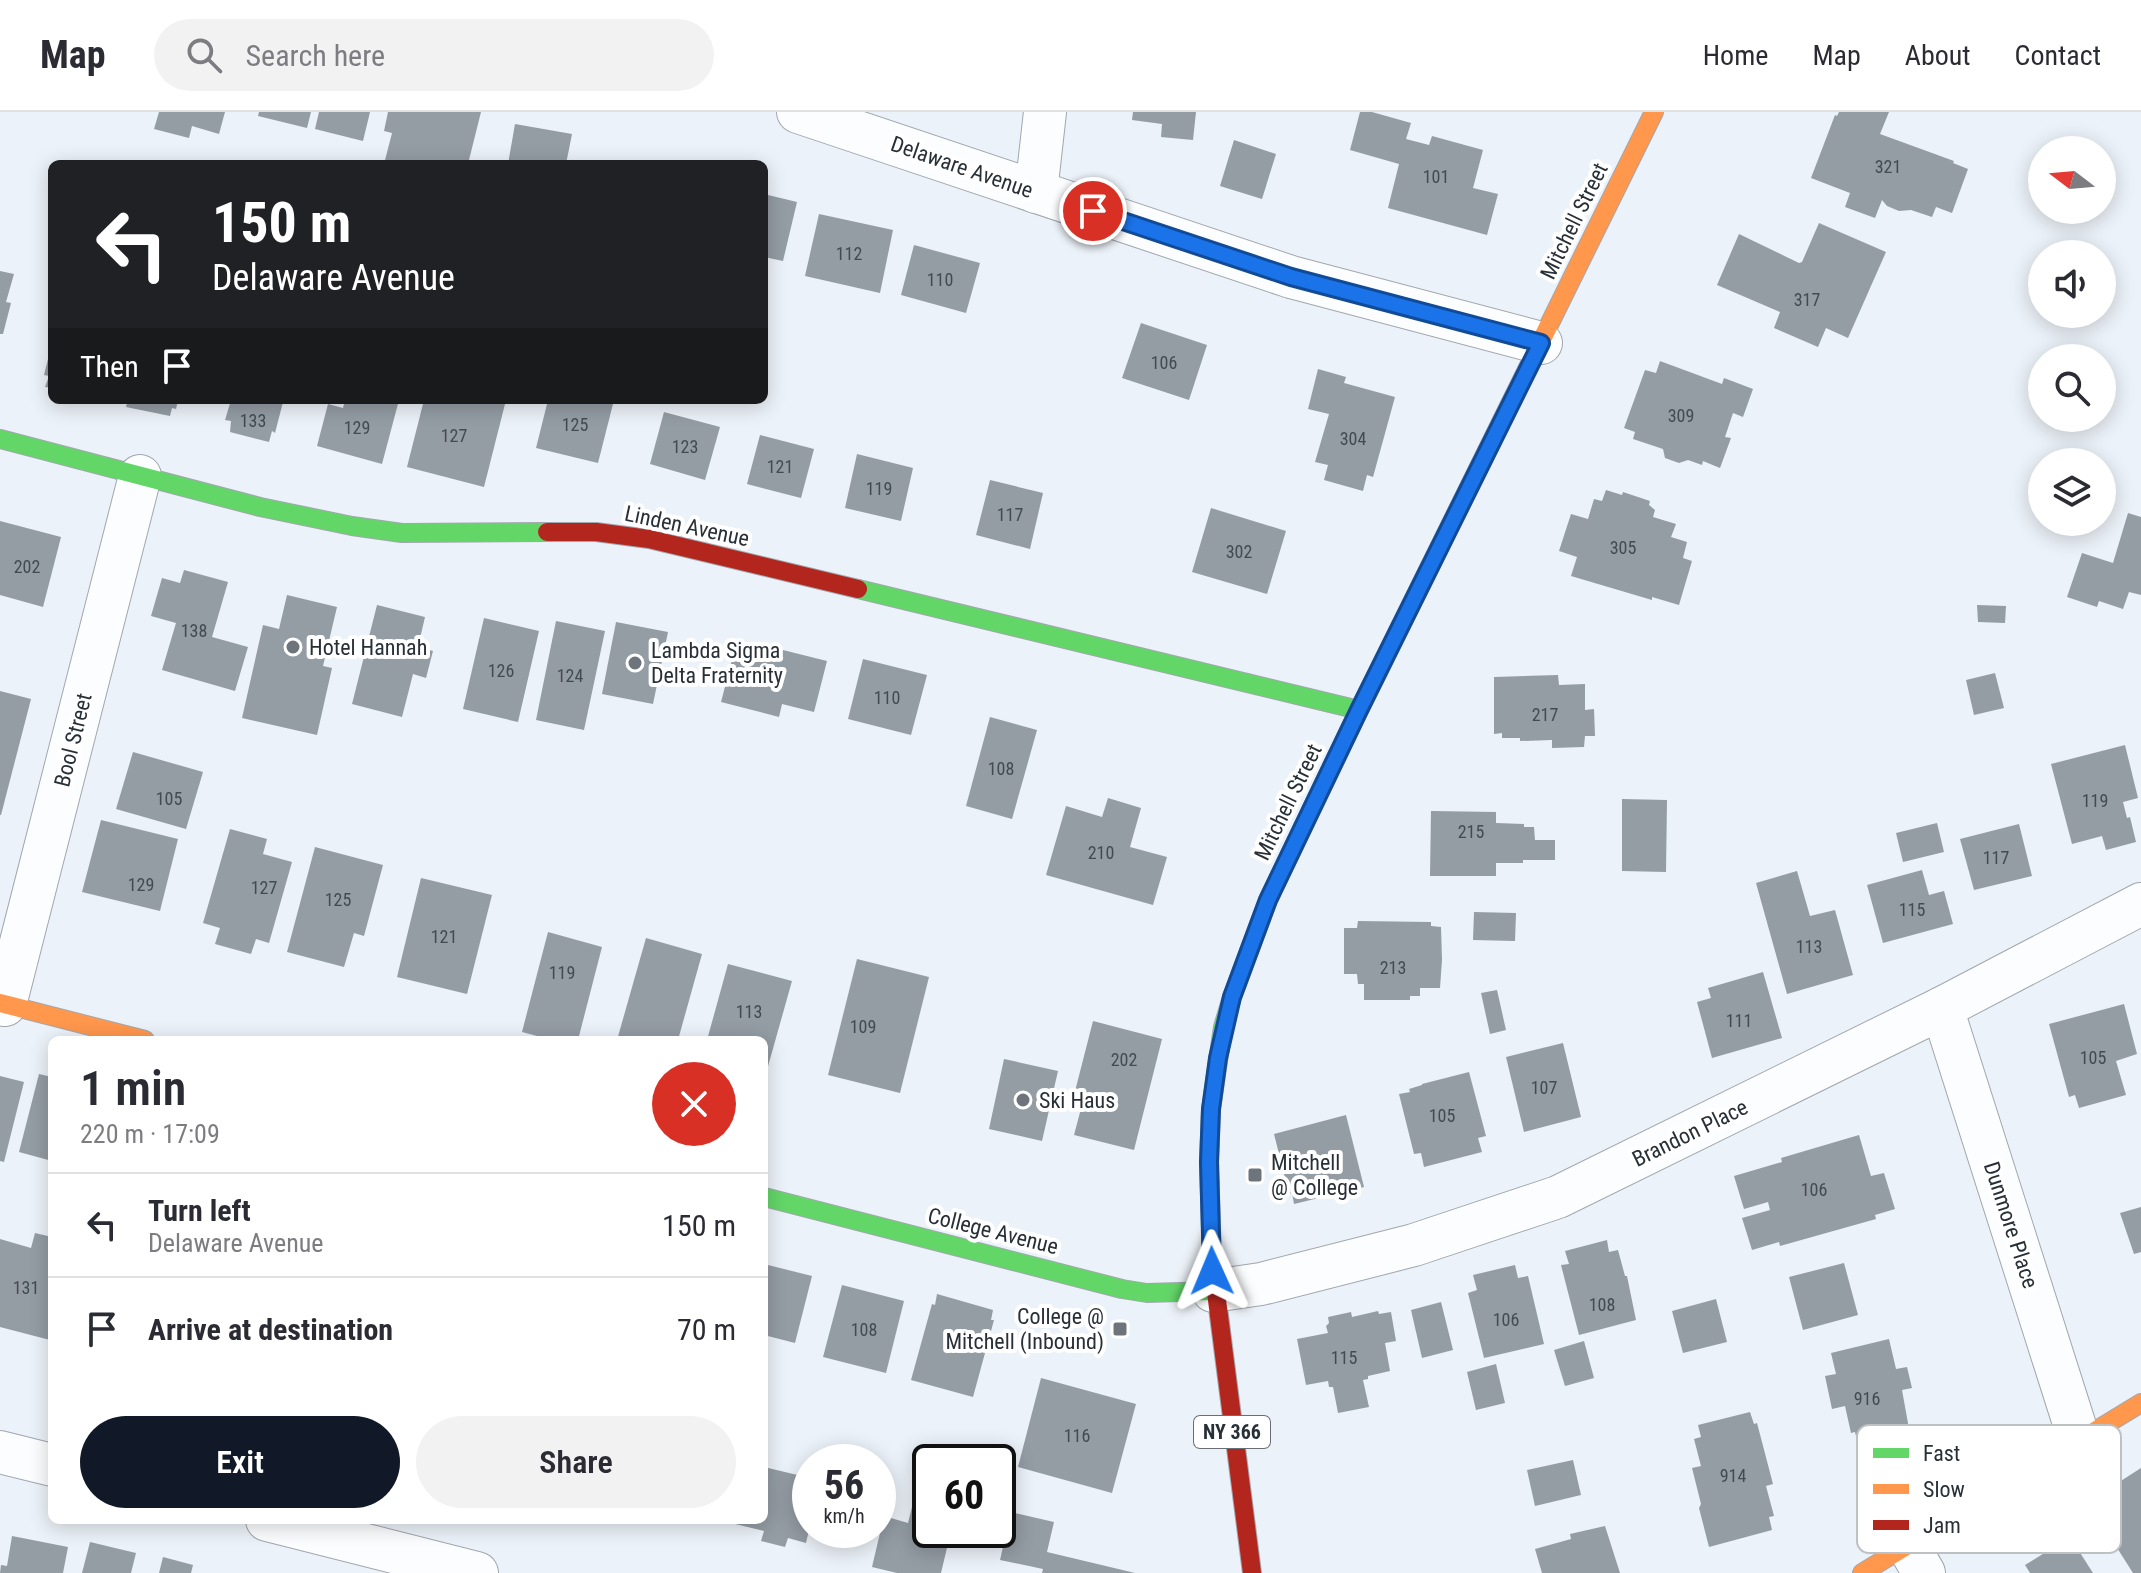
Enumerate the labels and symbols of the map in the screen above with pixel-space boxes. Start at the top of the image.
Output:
street label: Delaware Avenue [888,131,1036,203]
north arrow [2028,136,2116,224]
house number: 321 [1875,156,1901,177]
street label: Mitchell Street [1535,159,1613,283]
house number: 101 [1423,166,1449,187]
pin [1059,177,1127,245]
house number: 112 [836,243,862,264]
house number: 110 [927,269,953,290]
house number: 317 [1794,289,1820,310]
house number: 106 [1151,352,1177,373]
house number: 309 [1668,405,1694,426]
house number: 133 [240,410,266,431]
house number: 125 [562,414,588,435]
house number: 129 [344,417,370,438]
house number: 127 [441,425,467,446]
house number: 304 [1340,428,1366,449]
house number: 123 [672,436,698,457]
house number: 121 [767,456,793,477]
house number: 119 [866,478,892,499]
street label: Linden Avenue [623,501,751,551]
house number: 117 [997,504,1023,525]
house number: 305 [1610,537,1636,558]
house number: 302 [1226,541,1252,562]
house number: 202 [14,556,40,577]
house number: 138 [181,620,207,641]
place label: Hotel Hannah [309,635,427,660]
marker: Hotel Hannah [284,638,302,656]
place label: Lambda Sigma Delta Fraternity [651,638,783,688]
marker: Lambda Sigma Delta Fraternity [626,654,644,672]
house number: 126 [488,660,514,681]
house number: 124 [557,665,583,686]
house number: 110 [874,687,900,708]
street label: Bool Street [49,691,97,789]
house number: 217 [1532,704,1558,725]
street label: Mitchell Street [1249,740,1327,864]
house number: 108 [988,758,1014,779]
house number: 105 [156,788,182,809]
house number: 119 [2082,790,2108,811]
house number: 215 [1458,821,1484,842]
house number: 210 [1088,842,1114,863]
house number: 117 [1983,847,2009,868]
house number: 129 [128,874,154,895]
house number: 127 [251,877,277,898]
house number: 125 [325,889,351,910]
house number: 115 [1899,899,1925,920]
house number: 121 [431,926,457,947]
house number: 113 [1796,936,1822,957]
house number: 213 [1380,957,1406,978]
house number: 119 [549,962,575,983]
house number: 113 [736,1001,762,1022]
house number: 111 [1726,1010,1752,1031]
house number: 109 [850,1016,876,1037]
house number: 105 [2080,1047,2106,1068]
house number: 202 [1111,1049,1137,1070]
house number: 107 [1531,1077,1557,1098]
place label: Ski Haus [1039,1088,1115,1113]
marker: Ski Haus [1014,1091,1032,1109]
street label: Brandon Place [1628,1094,1752,1172]
house number: 105 [1429,1105,1455,1126]
place label: Mitchell @ College [1271,1150,1358,1200]
street label: Dunmore Place [1979,1159,2043,1291]
marker: Mitchell @ College [1246,1166,1264,1184]
house number: 106 [1801,1179,1827,1200]
street label: College Avenue [925,1203,1061,1259]
position arrow [1170,1229,1254,1313]
house number: 131 [13,1277,39,1298]
house number: 108 [1589,1294,1615,1315]
place label: College @ Mitchell (Inbound) [945,1304,1104,1355]
house number: 106 [1493,1309,1519,1330]
house number: 108 [851,1319,877,1340]
marker: College @ Mitchell (Inbound) [1111,1320,1129,1338]
house number: 115 [1331,1347,1357,1368]
house number: 916 [1854,1388,1880,1409]
road number: NY 366 [1194,1416,1270,1448]
house number: 116 [1064,1425,1090,1446]
legend [1857,1425,2121,1553]
text: Fast [1923,1441,1960,1466]
speed limit sign: 60 [912,1444,1016,1548]
house number: 914 [1720,1465,1746,1486]
text: Slow [1923,1477,1965,1502]
text: Jam [1923,1513,1961,1538]

